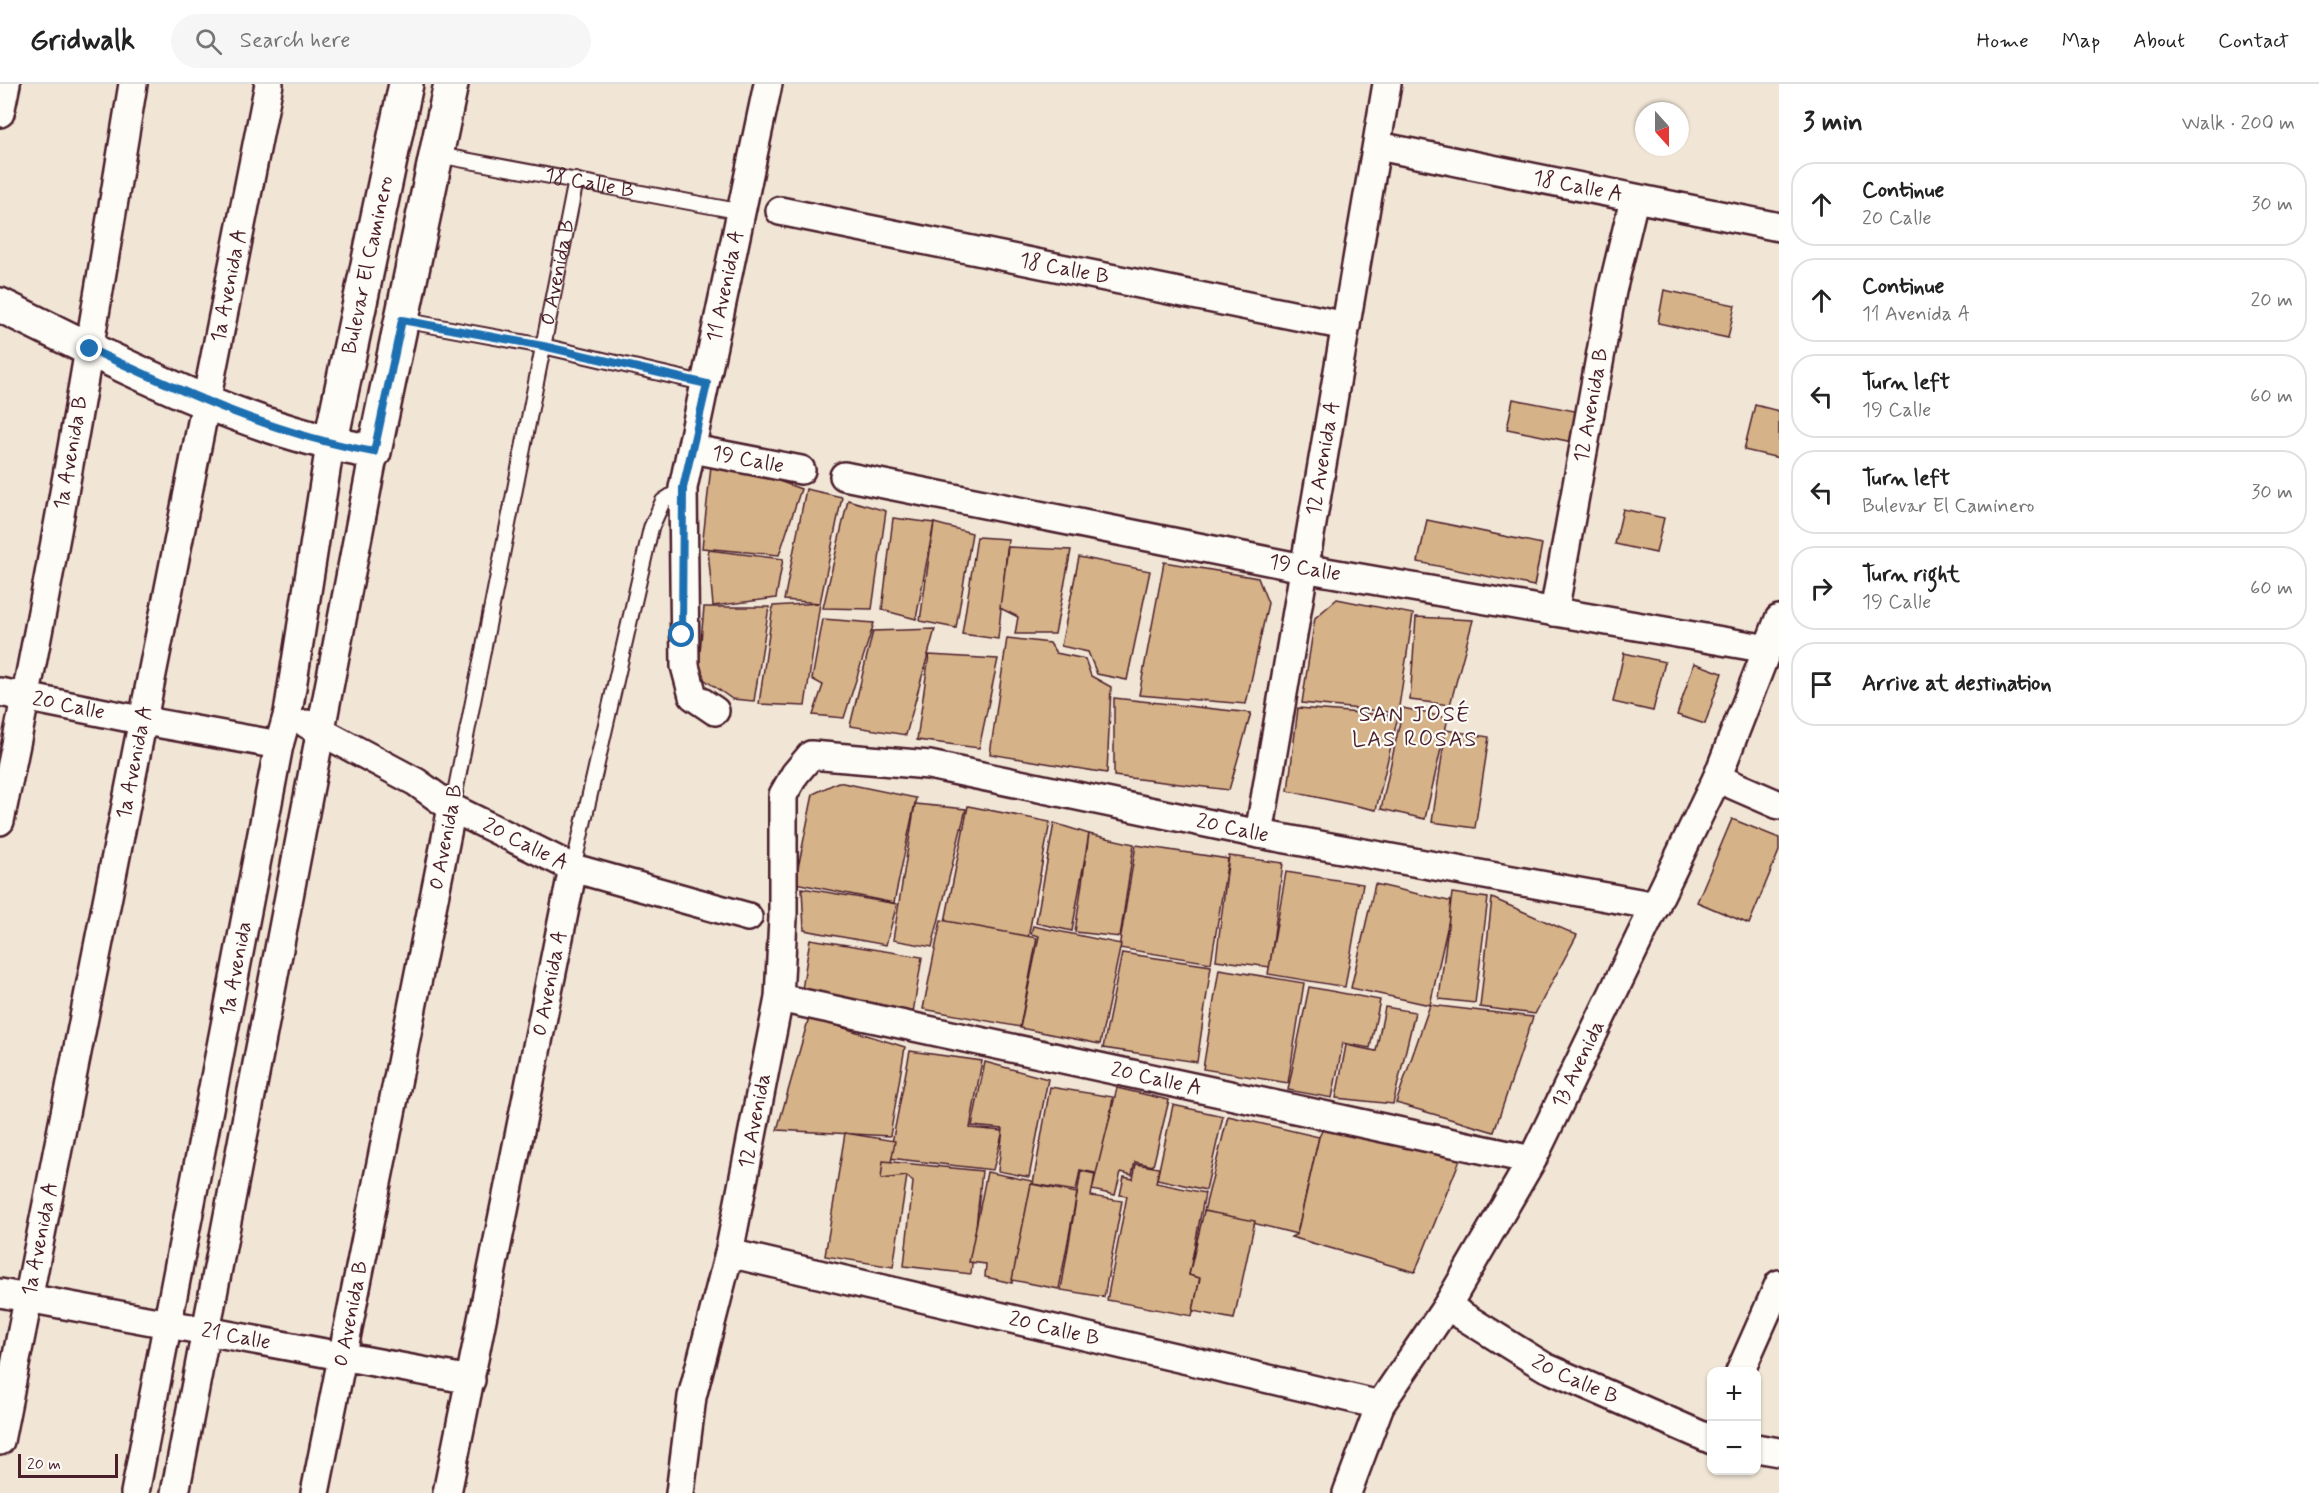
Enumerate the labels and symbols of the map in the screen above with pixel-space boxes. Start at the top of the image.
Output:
north arrow [1635,102,1689,156]
street label: 18 Calle B [542,161,637,205]
street label: 18 Calle A [1531,164,1625,209]
street label: Bulevar El Caminero [336,173,400,357]
street label: 0 Avenida B [534,217,582,328]
street label: 1a Avenida A [204,226,254,345]
street label: 11 Avenida A [700,228,751,345]
street label: 18 Calle B [1017,246,1111,291]
route end [76,335,102,361]
street label: 12 Avenida B [1567,346,1615,465]
street label: 1a Avenida B [47,394,95,512]
street label: 12 Avenida A [1300,399,1347,518]
street label: 19 Calle [710,439,786,480]
street label: 19 Calle [1266,547,1343,588]
route start [668,621,694,647]
street label: 20 Calle [30,685,107,727]
district label: SAN JOSÉ LAS ROSAS [1352,700,1478,754]
street label: 1a Avenida A [110,703,160,822]
street label: 0 Avenida B [422,782,470,892]
street label: 20 Calle [1194,807,1271,849]
street label: 20 Calle A [478,811,573,878]
street label: 1a Avenida [213,919,259,1018]
street label: 0 Avenida A [525,928,574,1038]
street label: 13 Avenida [1545,1015,1612,1113]
street label: 20 Calle A [1108,1056,1205,1103]
street label: 12 Avenida [732,1071,778,1171]
street label: 1a Avenida A [15,1180,65,1298]
street label: 0 Avenida B [327,1258,375,1369]
street label: 20 Calle B [1006,1305,1102,1353]
street label: 21 Calle [199,1316,273,1357]
street label: 20 Calle B [1526,1348,1623,1411]
scale bar [18,1451,118,1478]

